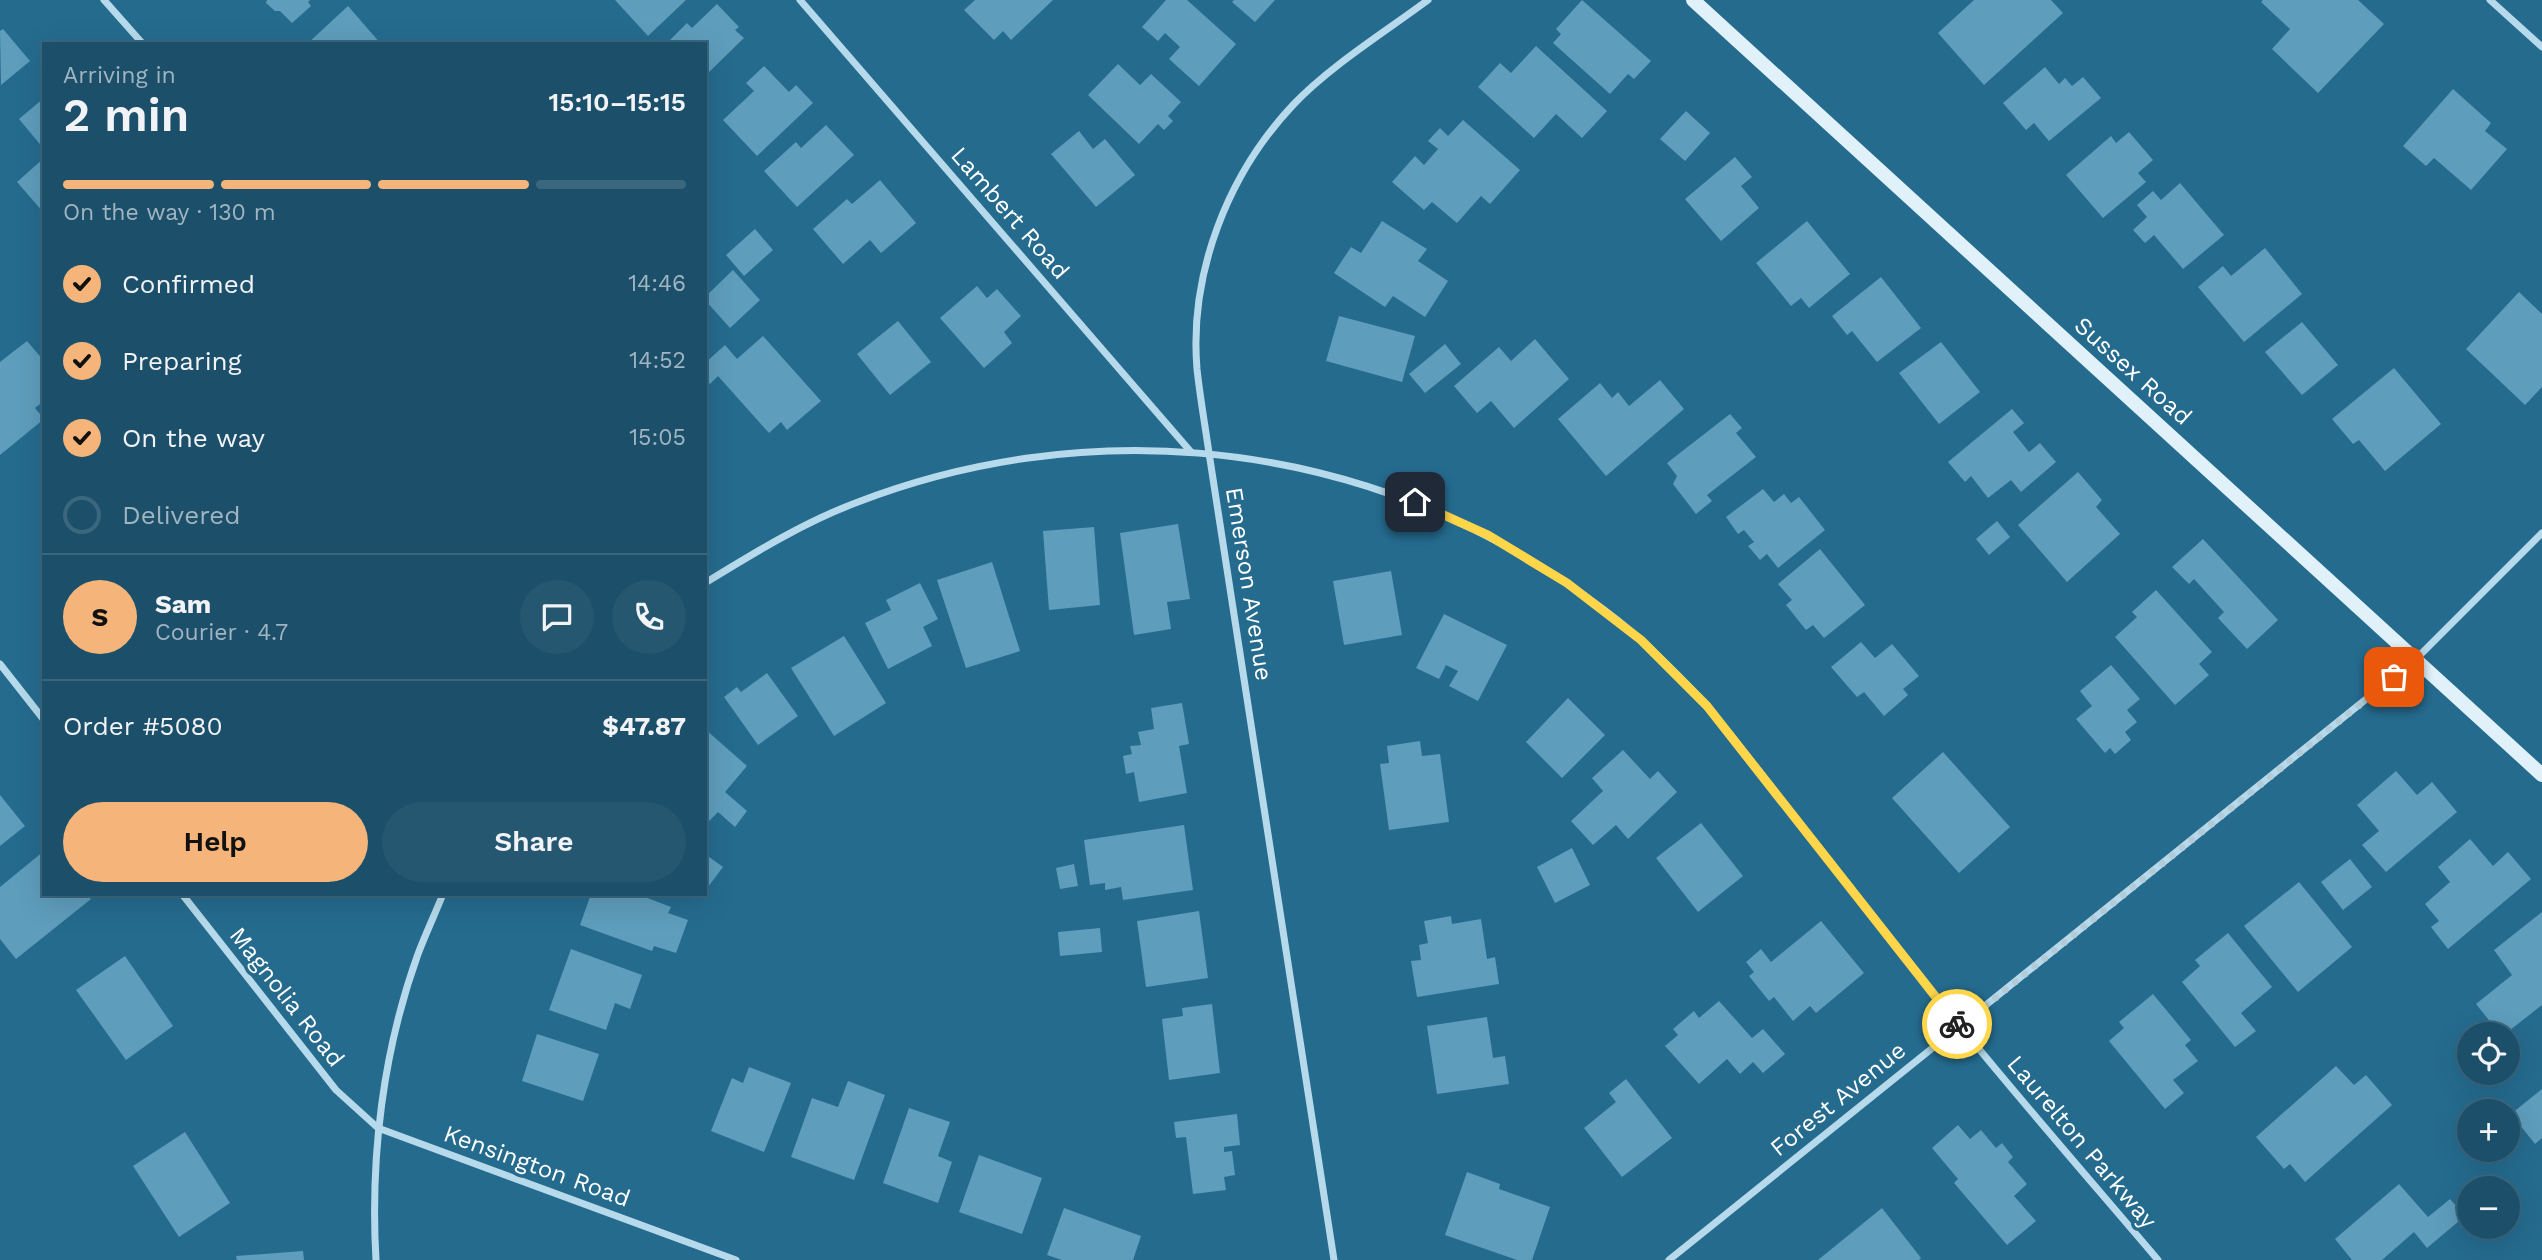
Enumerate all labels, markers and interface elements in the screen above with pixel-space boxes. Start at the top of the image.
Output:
text: Arriving in [63,62,176,89]
text: 15:10–15:15 [549,87,686,117]
text: 2 min [63,88,189,142]
street label: Lambert Road [945,141,1075,285]
text: On the way · 130 m [63,199,276,226]
icon: check [63,265,101,303]
text: Confirmed [122,269,255,299]
text: 14:46 [628,270,686,297]
street label: Sussex Road [2069,311,2197,431]
icon: check [63,342,101,380]
text: Preparing [122,346,242,376]
text: 14:52 [629,347,686,374]
icon: check [63,419,101,457]
text: On the way [122,423,265,453]
text: 15:05 [629,424,686,451]
pin [1385,472,1445,532]
icon: home [1396,483,1434,521]
street label: Emerson Avenue [1220,485,1278,683]
text: Delivered [122,500,241,530]
button: chat [520,580,594,654]
button: phone [612,580,686,654]
text: Sam [155,589,211,619]
text: S [92,602,108,632]
text: Courier · 4.7 [155,619,288,646]
pin [2364,647,2424,707]
icon: bag [2375,658,2413,696]
text: Order #5080 [63,711,223,741]
text: $47.87 [602,711,686,741]
button: Help [63,802,368,882]
button: Share [382,802,686,882]
street label: Magnolia Road [224,922,350,1072]
courier [1922,989,1992,1059]
icon: bike [1938,1005,1976,1043]
map controls [2457,1022,2520,1239]
button: locate [2457,1022,2520,1085]
street label: Forest Avenue [1765,1036,1911,1162]
street label: Laurelton Parkway [2002,1050,2163,1235]
button: + [2457,1099,2520,1162]
street label: Kensington Road [440,1119,634,1213]
button: − [2457,1176,2520,1239]

